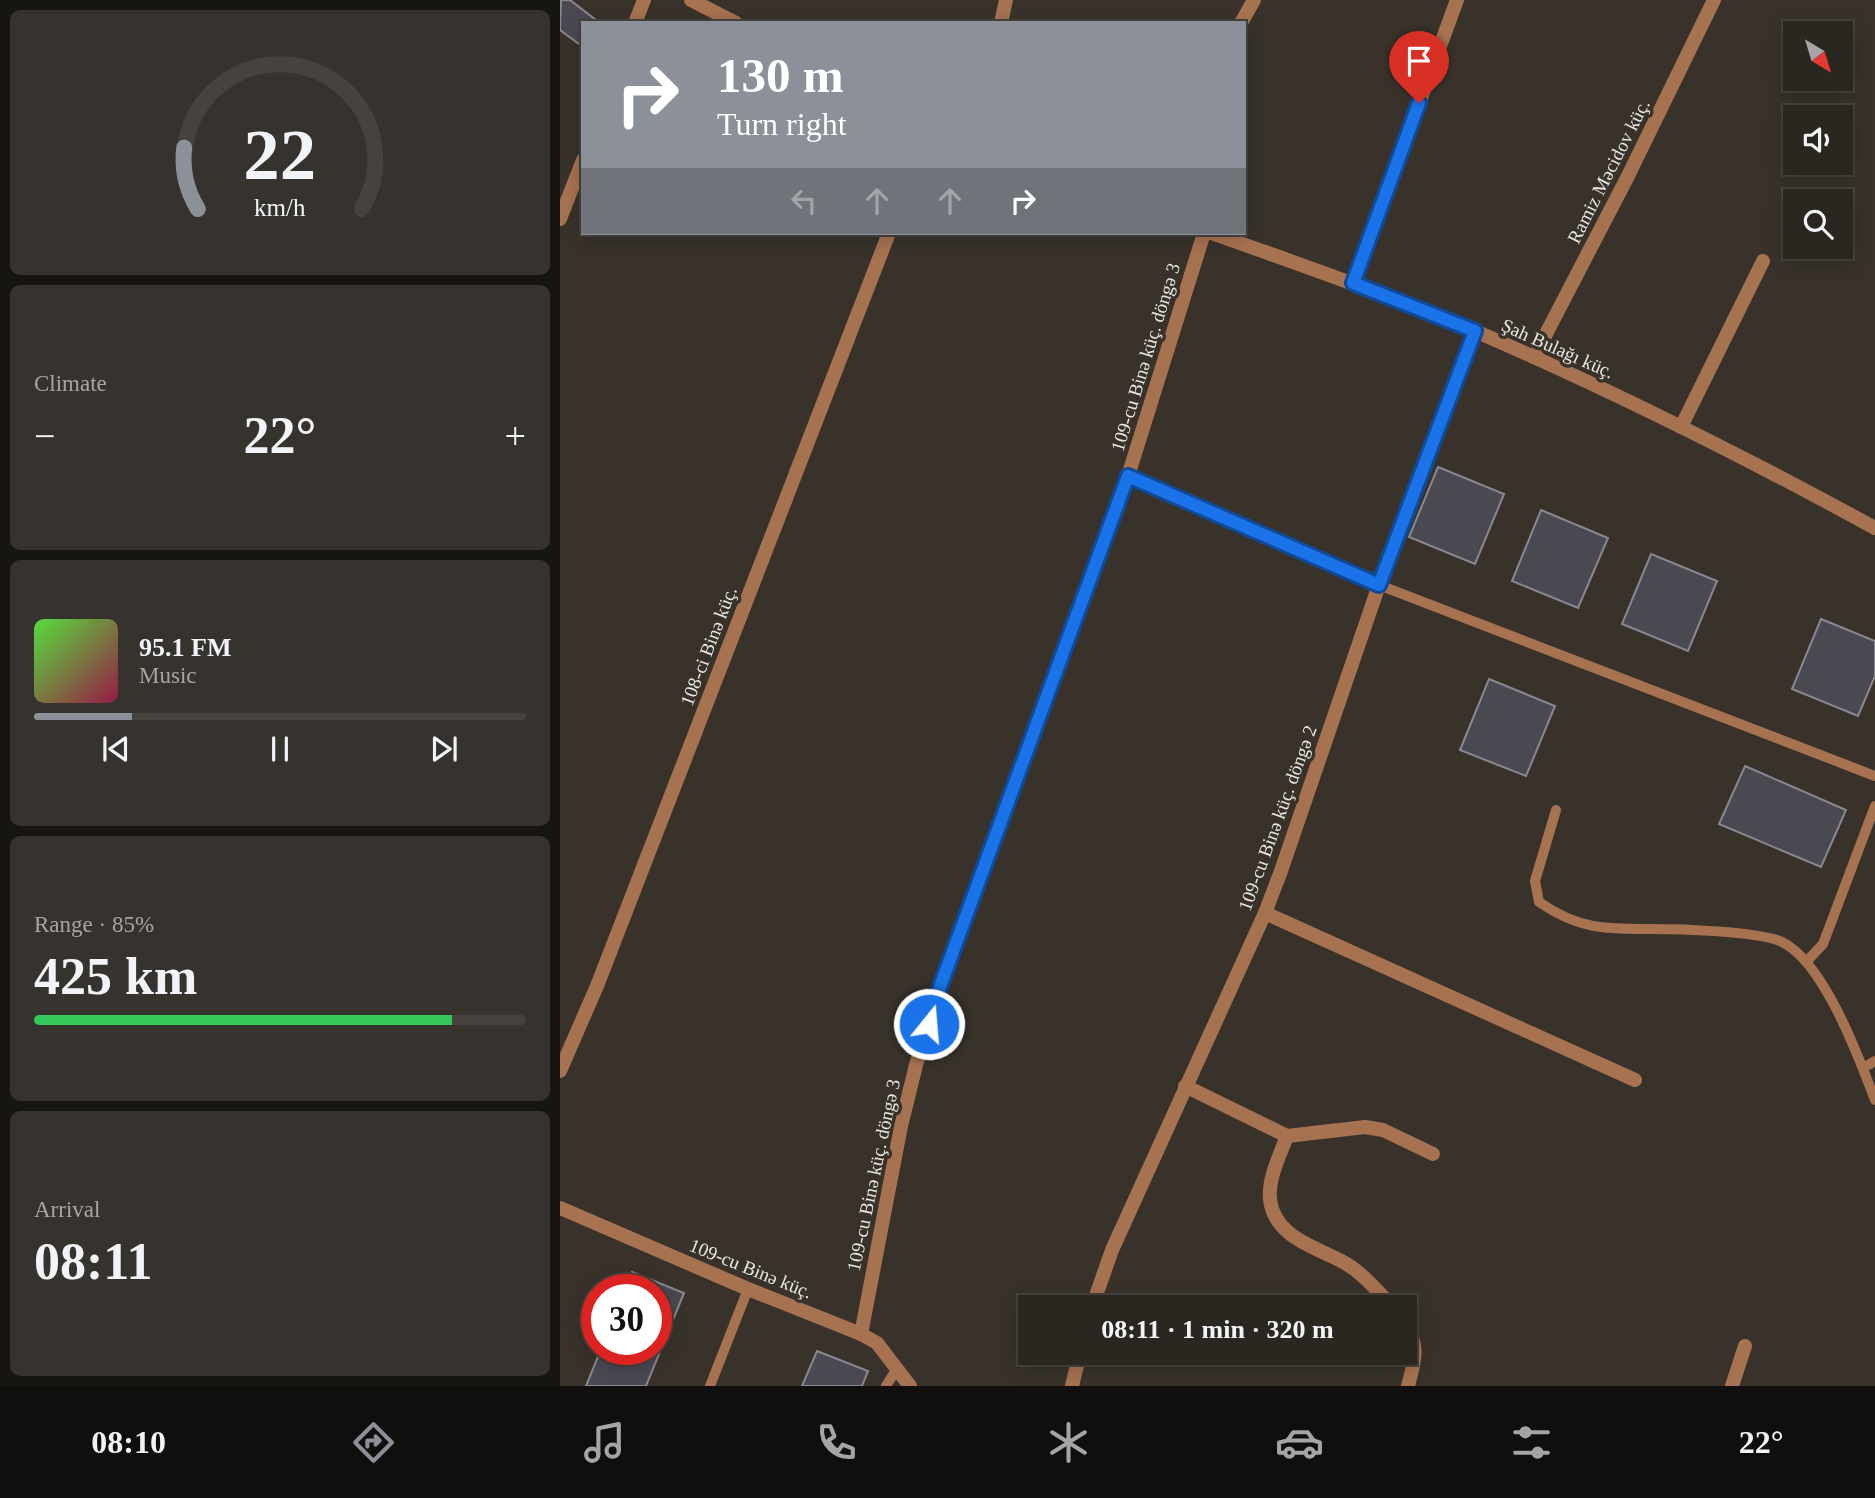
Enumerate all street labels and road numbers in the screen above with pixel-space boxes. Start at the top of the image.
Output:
street label: Ramiz Məcidov küç. [1563,96,1654,247]
street label: 109-cu Binə küç. döngə 3 [1107,260,1184,454]
street label: Şah Bulağı küç. [1498,314,1617,383]
street label: 108-ci Binə küç. [676,584,741,709]
street label: 109-cu Binə küç. döngə 2 [1234,723,1321,914]
street label: 109-cu Binə küç. döngə 3 [843,1077,904,1273]
street label: 109-cu Binə küç. [686,1234,815,1303]

